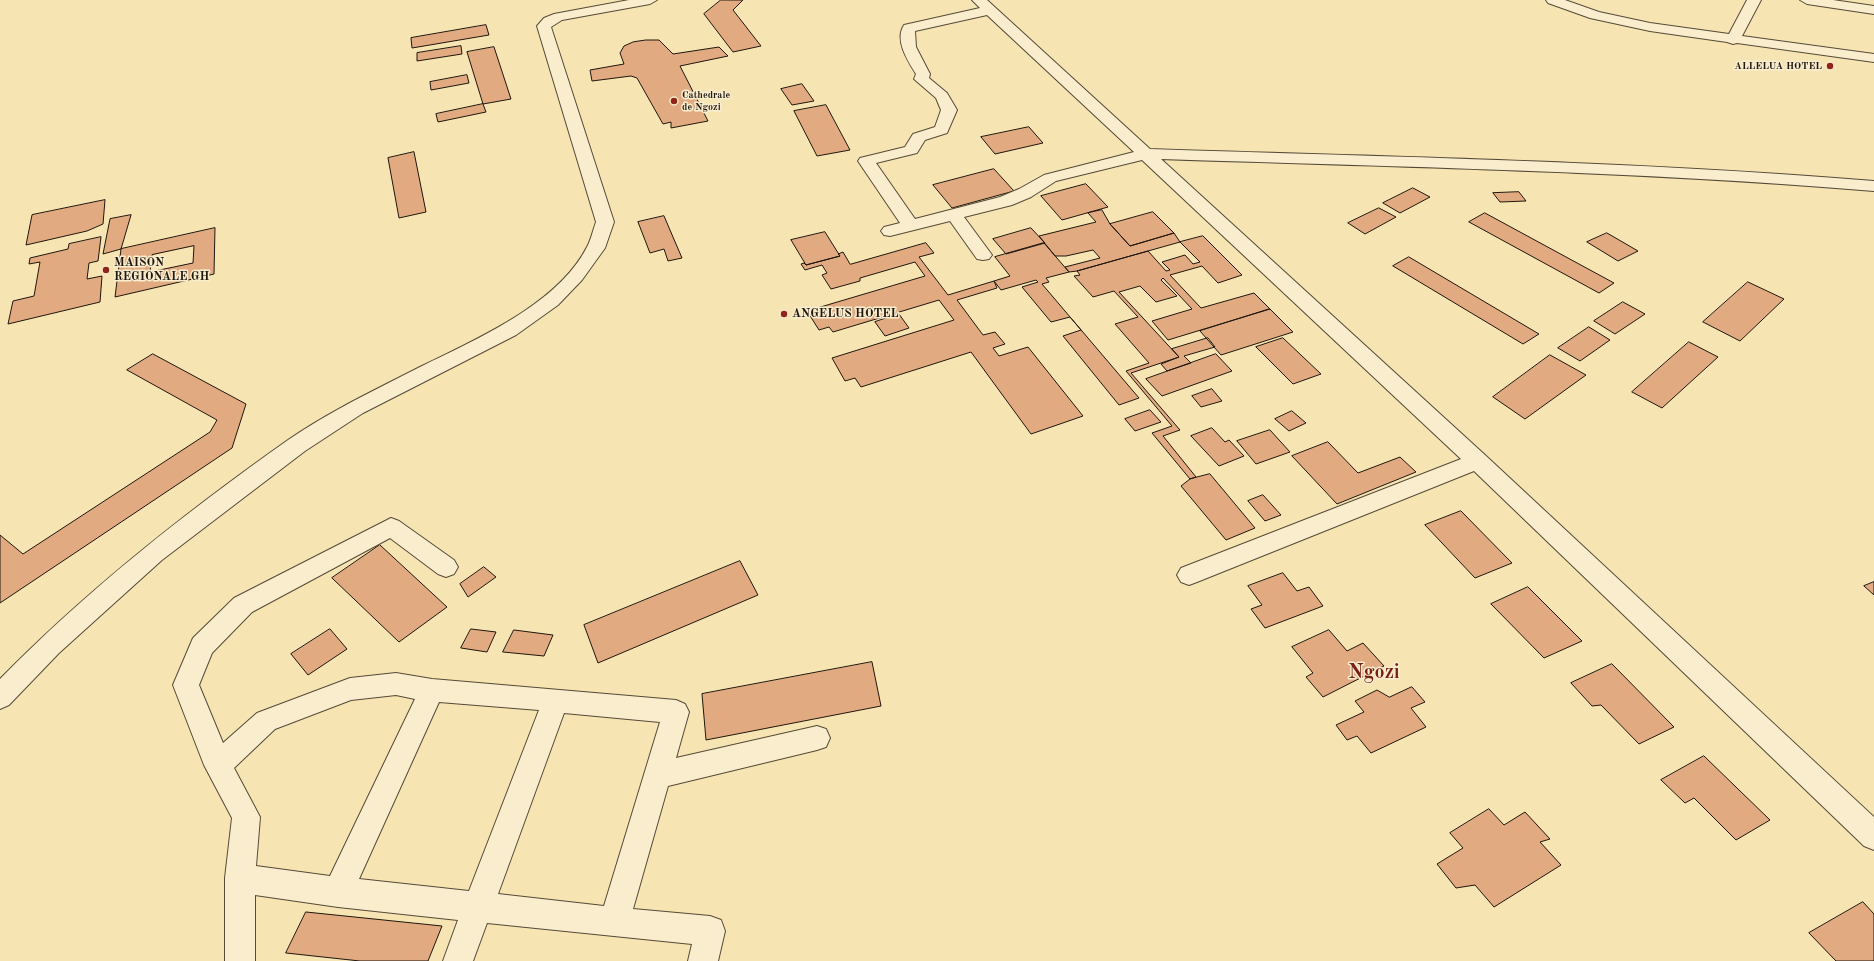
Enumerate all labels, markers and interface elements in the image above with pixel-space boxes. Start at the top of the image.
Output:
place label: ALLELUA HOTEL [1734,60,1822,72]
marker: ALLELUA HOTEL [1825,61,1835,71]
place label: Cathedrale de Ngozi [682,89,730,112]
marker: Cathedrale de Ngozi [669,96,679,106]
place label: MAISON REGIONALE GH [114,256,209,284]
marker: MAISON REGIONALE GH [101,265,111,275]
place label: ANGELUS HOTEL [792,307,898,321]
marker: ANGELUS HOTEL [779,309,789,319]
district label: Ngozi [1348,661,1400,685]

